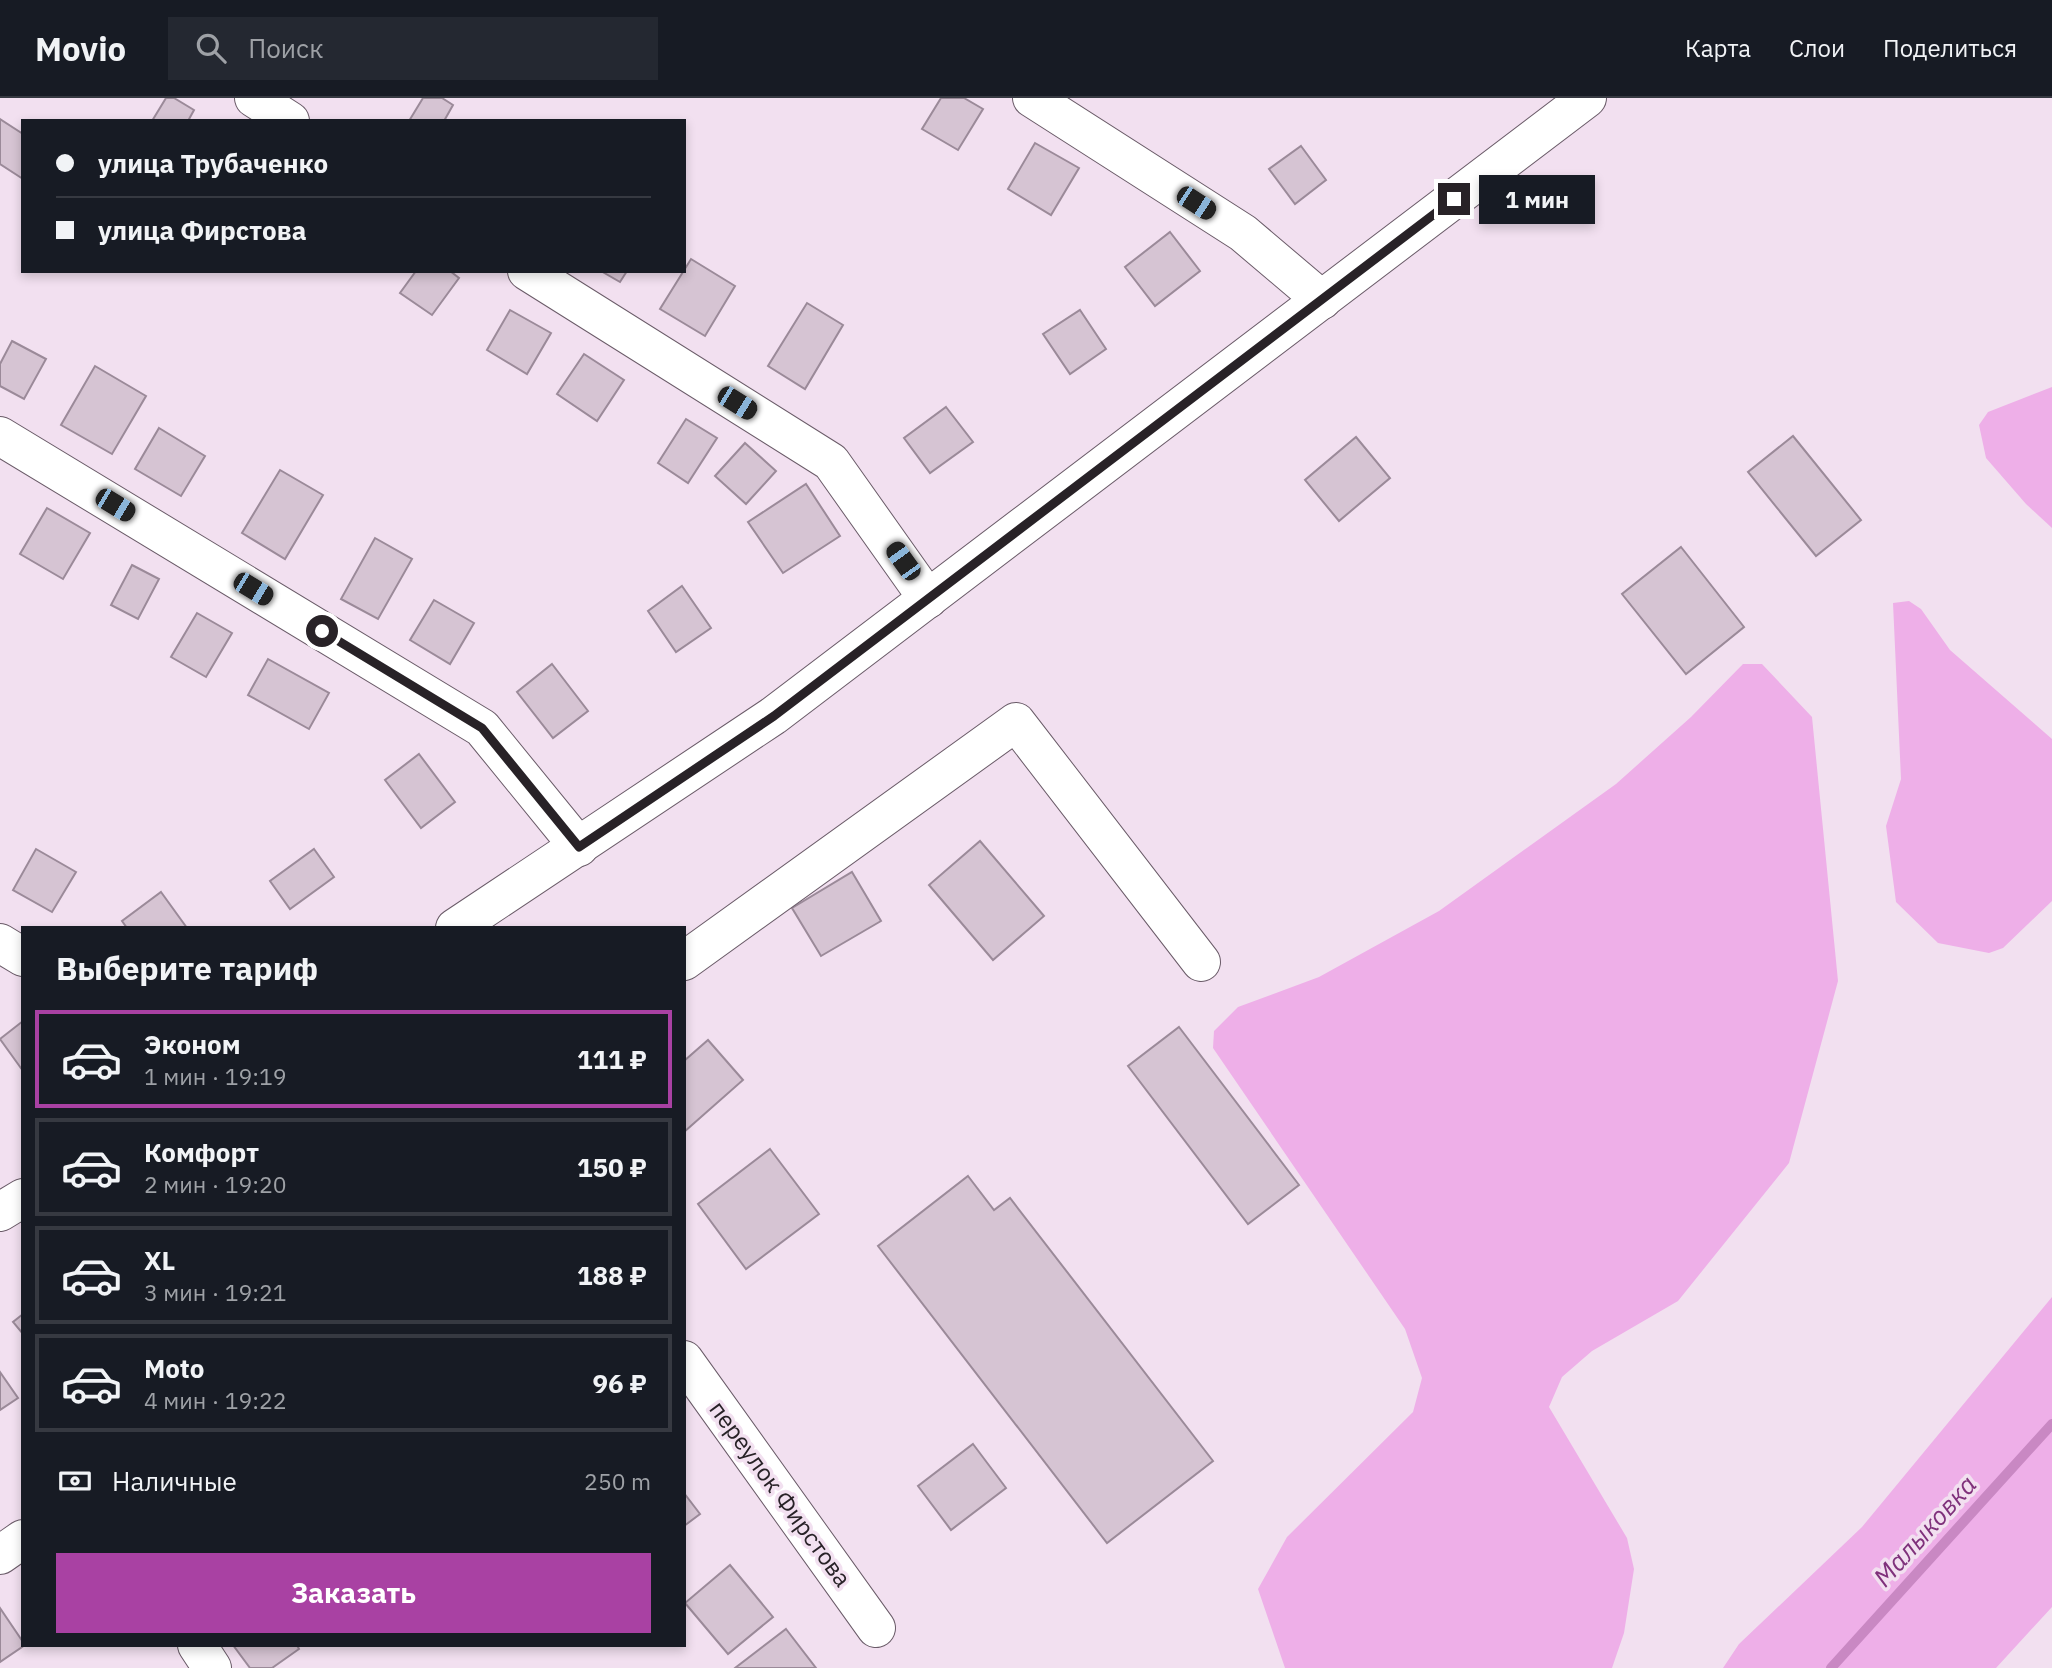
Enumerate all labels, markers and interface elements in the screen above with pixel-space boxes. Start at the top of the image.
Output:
search box [168,17,658,80]
text: Movio [35,27,126,70]
icon: search [192,29,230,67]
text: Поиск [248,31,323,65]
text: Карта [1685,32,1751,64]
text: Слои [1789,32,1845,64]
text: Поделиться [1883,32,2017,64]
text: улица Трубаченко [98,146,328,180]
callout: 1 мин [1478,174,1594,224]
car [1173,183,1220,223]
route end [1438,183,1470,215]
text: 1 мин [1505,184,1569,214]
text: улица Фирстова [98,213,306,247]
car [714,383,761,423]
car [92,485,139,525]
car [883,538,924,584]
car [230,569,277,609]
route start [306,615,338,647]
text: Выберите тариф [56,947,318,989]
text: Эконом [144,1027,241,1061]
icon: car [60,1028,123,1091]
text: 111 ₽ [577,1042,647,1076]
text: 1 мин · 19:19 [144,1061,287,1091]
text: Комфорт [144,1135,259,1169]
icon: car [60,1136,123,1199]
text: 150 ₽ [577,1150,647,1184]
text: 2 мин · 19:20 [144,1169,287,1199]
text: XL [144,1243,175,1277]
icon: car [60,1244,123,1307]
text: 188 ₽ [577,1258,647,1292]
text: 3 мин · 19:21 [144,1277,287,1307]
text: Moto [144,1351,204,1385]
icon: car [60,1352,123,1415]
text: 96 ₽ [592,1366,647,1400]
text: 4 мин · 19:22 [144,1385,287,1415]
street label: переулок Фирстова [703,1394,859,1593]
icon: cash [56,1462,94,1500]
text: Наличные [112,1464,237,1498]
text: 250 m [584,1466,651,1496]
water label: Малыковка [1865,1467,1983,1593]
button: Заказать [56,1553,651,1633]

